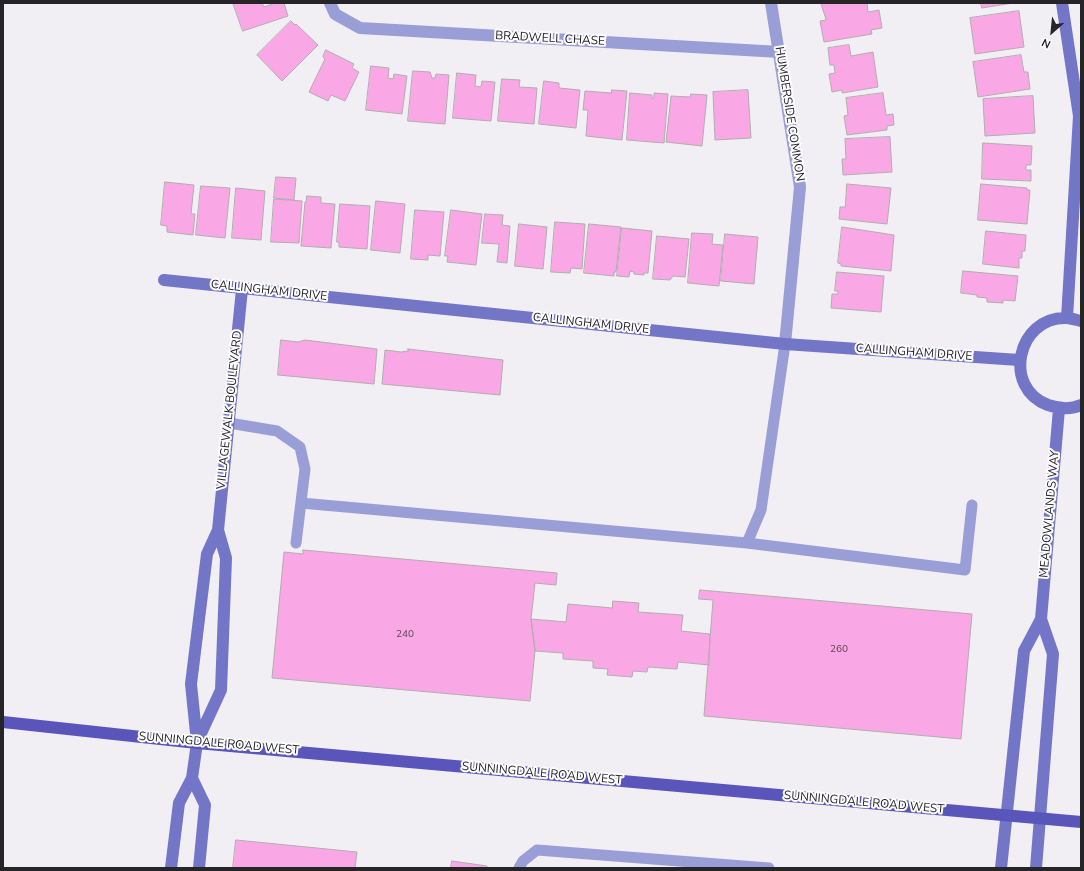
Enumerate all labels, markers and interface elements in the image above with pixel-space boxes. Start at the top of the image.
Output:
north arrow [1032,12,1072,52]
street label: BRADWELL CHASE [495,29,605,49]
text: N [1039,35,1053,52]
street label: HUMBERSIDE COMMON [771,46,807,182]
street label: CALLINGHAM DRIVE [210,278,328,304]
street label: CALLINGHAM DRIVE [532,311,650,337]
street label: VILLAGEWALK BOULEVARD [215,330,245,490]
street label: CALLINGHAM DRIVE [855,342,973,364]
street label: MEADOWLANDS WAY [1037,450,1063,578]
house number: 240 [396,629,414,641]
house number: 260 [830,644,848,656]
street label: SUNNINGDALE ROAD WEST [138,730,300,758]
street label: SUNNINGDALE ROAD WEST [461,760,623,788]
street label: SUNNINGDALE ROAD WEST [783,789,945,817]

